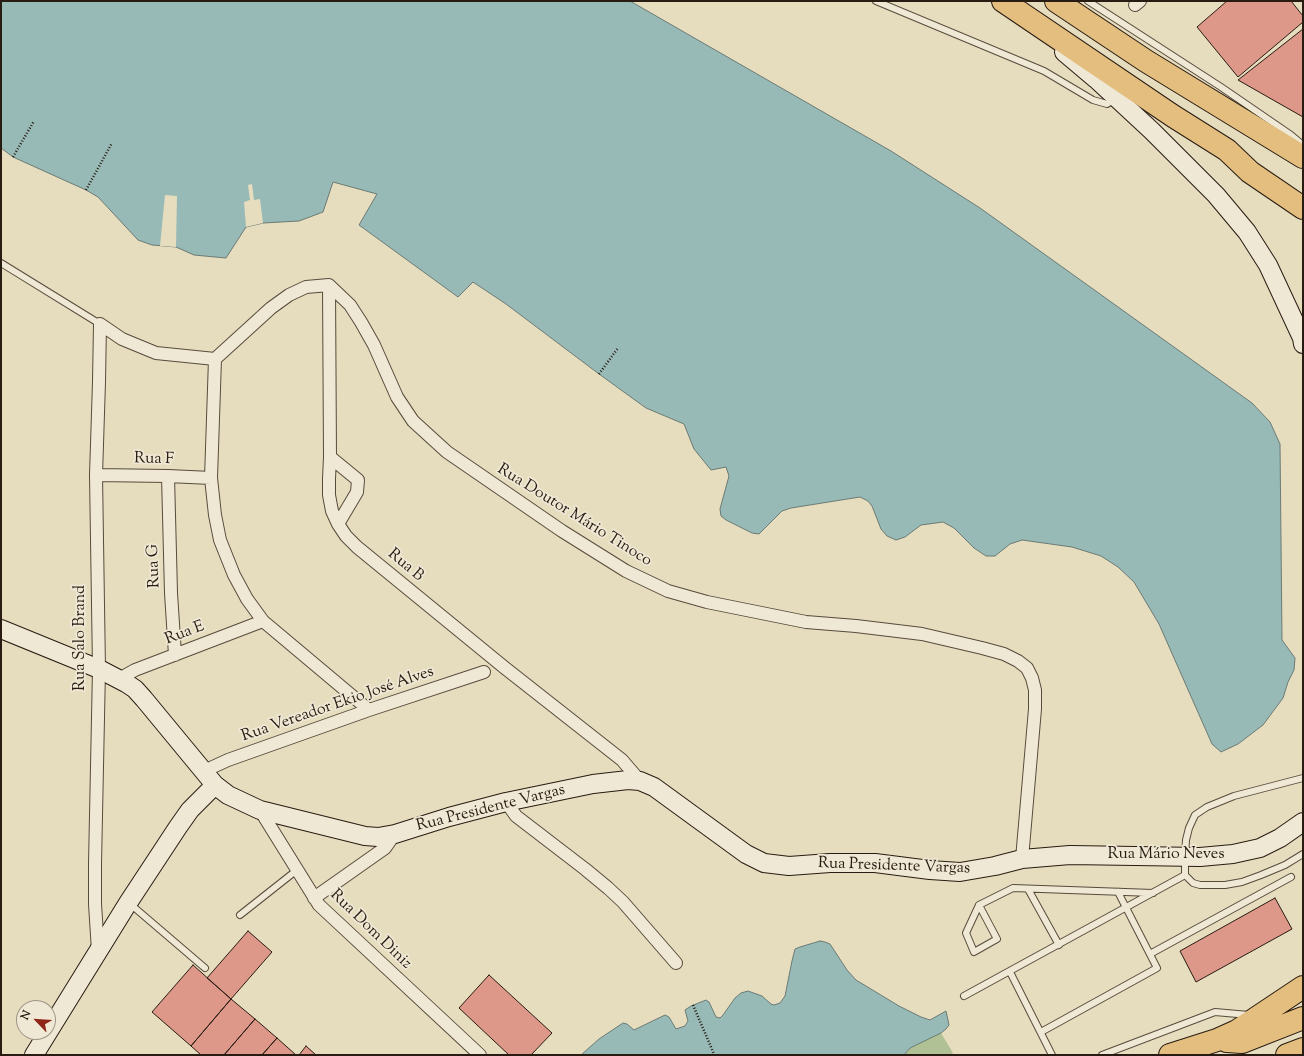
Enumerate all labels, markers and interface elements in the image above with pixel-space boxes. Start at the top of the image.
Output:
street label: Rua F [134,450,174,470]
street label: Rua Doutor Mário Tinoco [493,460,655,572]
street label: Rua G [145,544,165,588]
street label: Rua B [383,545,427,587]
street label: Rua Salo Brand [71,585,91,691]
street label: Rua E [163,618,207,650]
street label: Rua Vereador Ekio José Alves [239,663,437,747]
street label: Rua Presidente Vargas [415,781,567,837]
street label: Rua Mário Neves [1108,845,1224,865]
street label: Rua Presidente Vargas [817,855,971,879]
street label: Rua Dom Diniz [325,886,415,974]
north arrow [16,1000,56,1040]
text: N [17,1008,35,1023]

